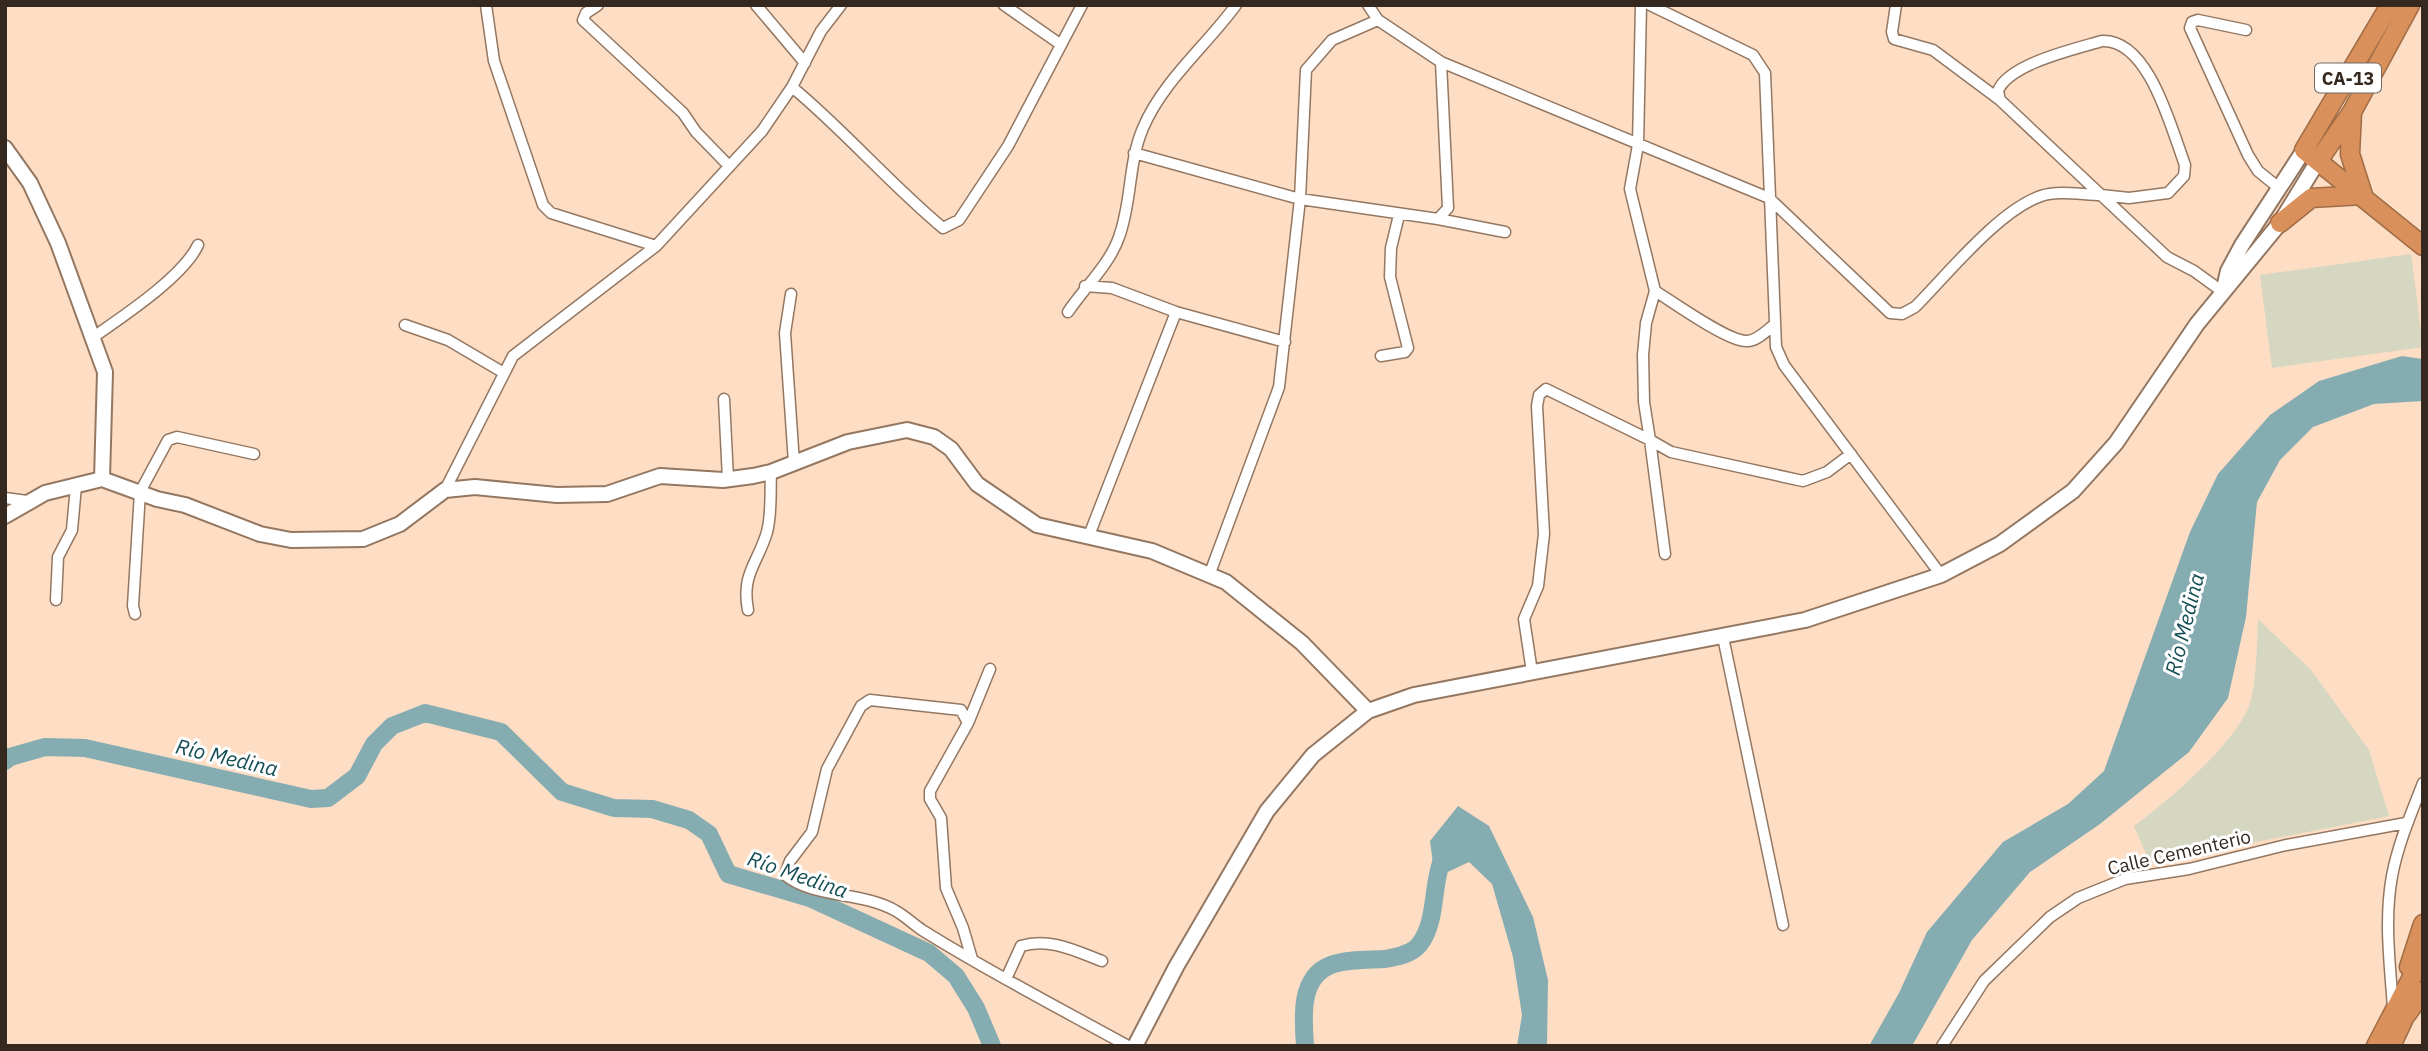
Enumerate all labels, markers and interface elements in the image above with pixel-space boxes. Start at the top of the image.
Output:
road number: CA-13 [2315,64,2381,92]
water label: Río Medina [2158,570,2210,678]
water label: Río Medina [173,732,281,782]
street label: Calle Cementerio [2105,824,2253,880]
water label: Río Medina [744,844,852,904]

